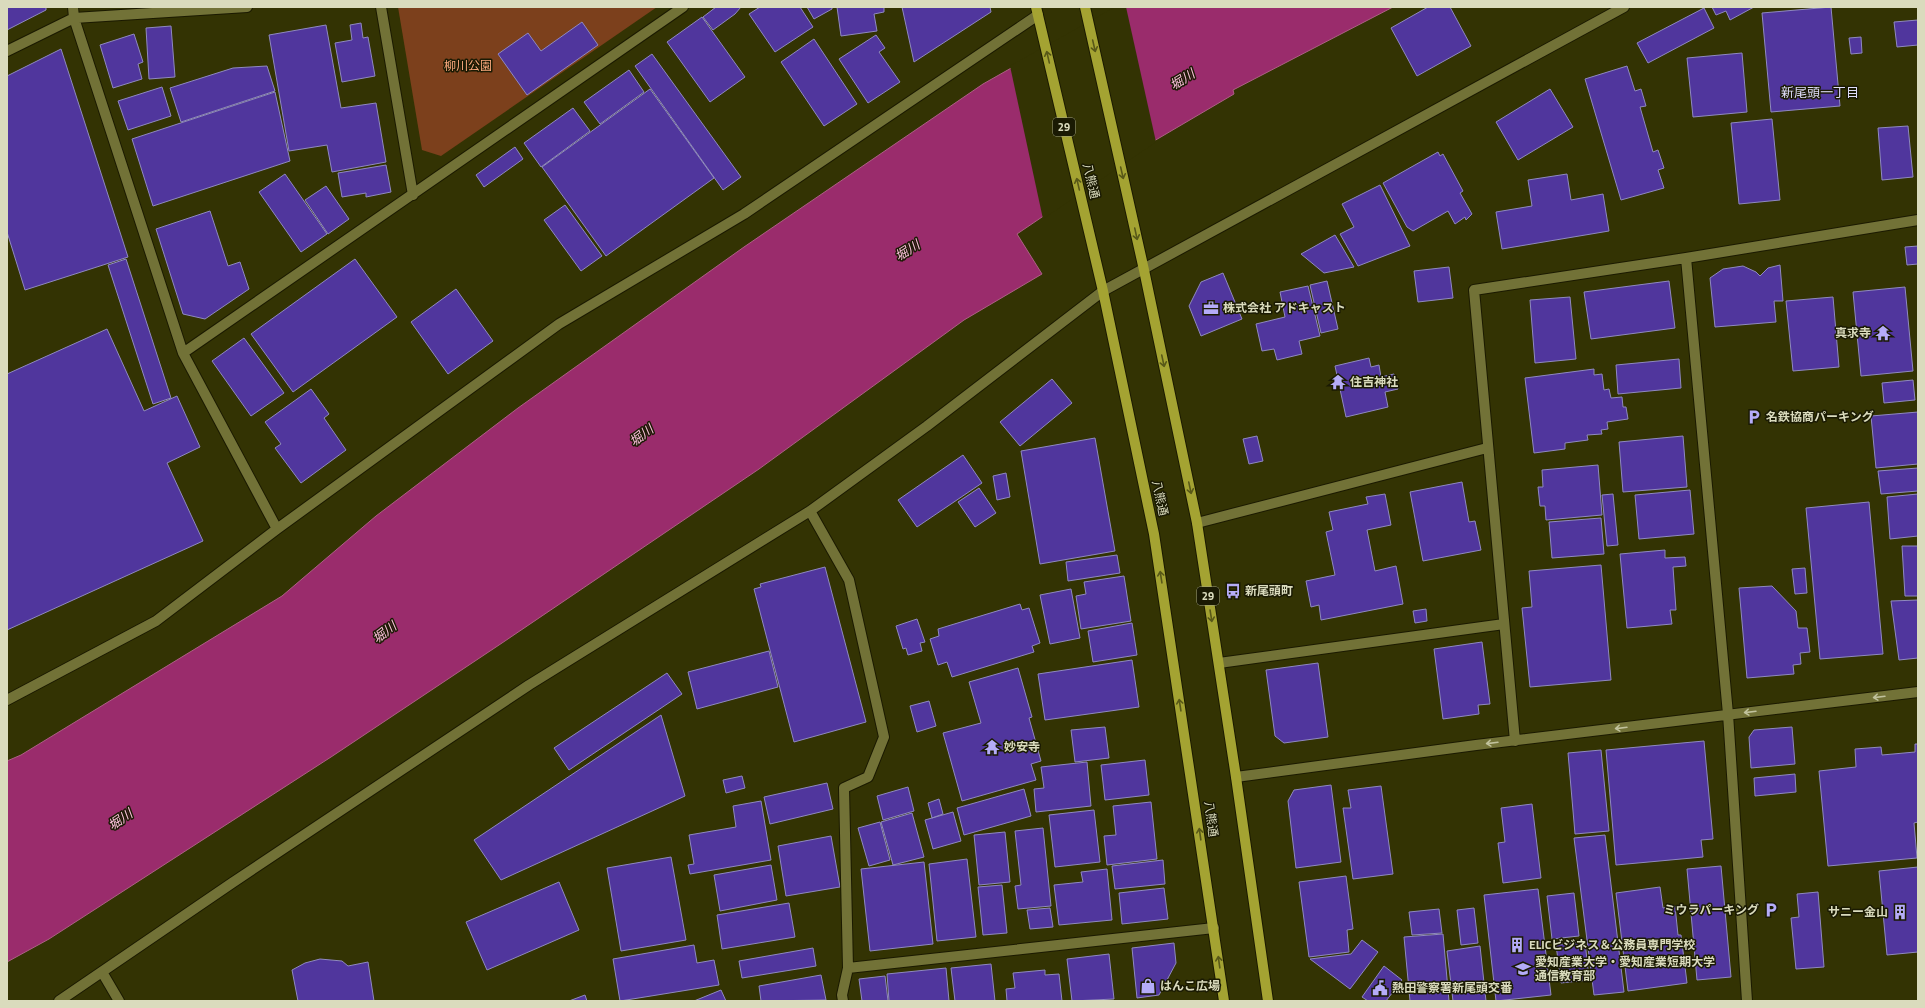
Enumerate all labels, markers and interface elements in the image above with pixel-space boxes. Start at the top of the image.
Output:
one-way arrow [1090,39,1098,52]
one-way arrow [1044,51,1051,64]
park label: 柳川公園 [444,56,492,75]
water label: 堀川 [1166,63,1200,94]
district label: 新尾頭一丁目 [1781,82,1859,102]
road number: 29 [1053,118,1075,136]
street label: 八熊通 [1078,161,1105,201]
one-way arrow [1119,166,1127,179]
one-way arrow [1074,177,1081,190]
one-way arrow [1132,227,1140,240]
water label: 堀川 [891,234,925,265]
place label: 株式会社 アドキャスト [1223,298,1346,317]
office icon: 株式会社 アドキャスト [1202,299,1220,317]
place label: 真求寺 [1835,323,1871,342]
temple icon: 真求寺 [1874,324,1892,342]
one-way arrow [1159,354,1167,367]
place label: 住吉神社 [1350,372,1398,391]
temple icon: 住吉神社 [1329,373,1347,391]
place label: 名鉄協商パーキング [1766,407,1874,426]
parking icon: 名鉄協商パーキング [1745,408,1763,426]
water label: 堀川 [625,418,659,451]
street label: 八熊通 [1147,478,1174,517]
one-way arrow [1186,481,1194,494]
one-way arrow [1157,571,1165,584]
place label: 新尾頭町 [1245,581,1293,600]
bus stop icon: 新尾頭町 [1224,582,1242,600]
road number: 29 [1197,587,1219,605]
one-way arrow [1207,609,1215,622]
water label: 堀川 [368,615,402,648]
one-way arrow [1873,693,1886,701]
one-way arrow [1176,699,1184,712]
one-way arrow [1744,708,1757,716]
one-way arrow [1615,724,1628,731]
place label: 妙安寺 [1004,737,1040,756]
temple icon: 妙安寺 [983,738,1001,756]
one-way arrow [1486,740,1499,747]
street label: 八熊通 [1200,800,1223,838]
water label: 堀川 [104,802,138,835]
one-way arrow [1196,828,1204,841]
place label: ミウラパーキング [1663,900,1759,919]
parking icon: ミウラパーキング [1762,901,1780,919]
place label: サニー金山 [1828,902,1888,921]
building icon: サニー金山 [1891,903,1909,921]
place label: ELICビジネス＆公務員専門学校 [1529,935,1695,954]
building icon: ELICビジネス＆公務員専門学校 [1508,936,1526,954]
place label: 愛知産業大学・愛知産業短期大学 通信教育部 [1535,952,1715,985]
one-way arrow [1215,956,1223,969]
school or university icon: 愛知産業大学・愛知産業短期大学 通信教育部 [1514,960,1532,978]
place label: はんこ広場 [1160,976,1220,995]
shop icon: はんこ広場 [1139,977,1157,995]
place label: 熱田警察署新尾頭交番 [1392,978,1513,997]
public building icon: 熱田警察署新尾頭交番 [1371,979,1389,997]

